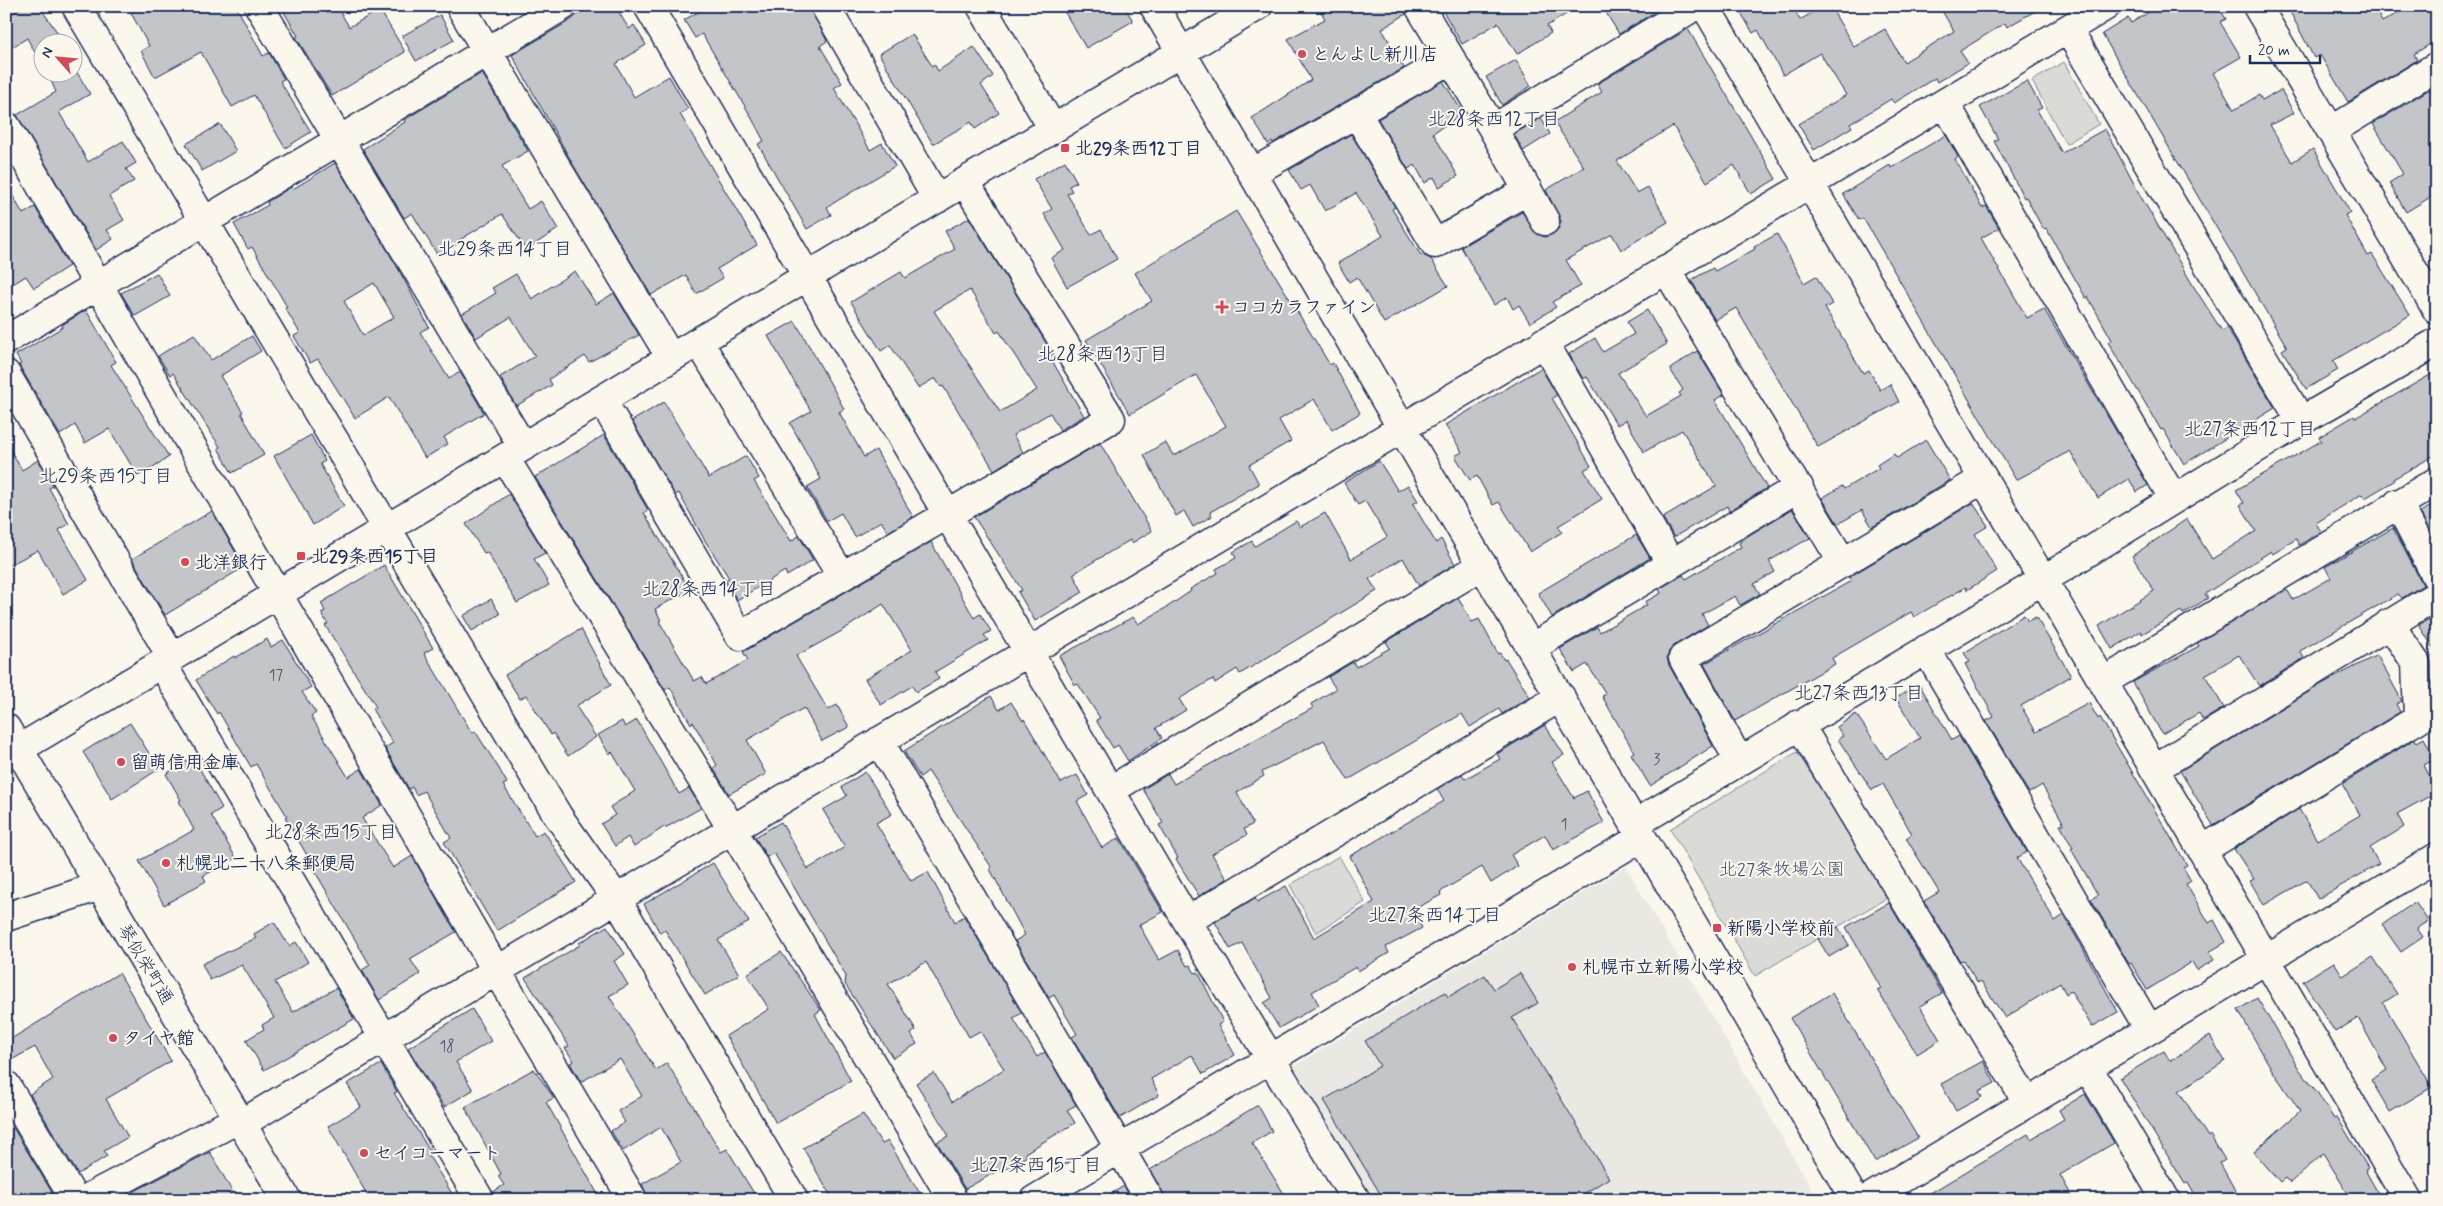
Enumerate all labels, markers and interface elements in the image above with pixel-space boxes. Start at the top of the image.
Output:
north arrow [32,32,82,82]
scale bar [2250,32,2320,64]
text: 20 m [2258,41,2290,61]
place label: とんよし新川店 [1312,43,1438,67]
text: N [37,44,57,61]
marker: とんよし新川店 [1296,48,1308,60]
district label: 北28条西12丁目 [1427,107,1561,132]
place label: 北29条西12丁目 [1075,137,1202,161]
marker: 北29条西12丁目 [1059,142,1071,154]
district label: 北29条西14丁目 [437,237,573,262]
place label: ココカラファイン [1232,296,1376,320]
marker: ココカラファイン [1216,301,1228,313]
district label: 北28条西13丁目 [1037,342,1169,367]
district label: 北27条西12丁目 [2184,417,2316,442]
district label: 北29条西15丁目 [39,464,173,489]
place label: 北29条西15丁目 [311,545,438,569]
marker: 北29条西15丁目 [295,550,307,562]
place label: 北洋銀行 [195,551,267,575]
marker: 北洋銀行 [179,556,191,568]
district label: 北28条西14丁目 [642,577,776,602]
house number: 17 [269,666,284,686]
district label: 北27条西13丁目 [1794,681,1924,706]
house number: 3 [1654,750,1661,770]
place label: 留萌信用金庫 [131,751,239,775]
marker: 留萌信用金庫 [115,756,127,768]
house number: 1 [1561,815,1567,835]
district label: 北28条西15丁目 [264,820,398,845]
place label: 札幌北二十八条郵便局 [176,852,356,876]
marker: 札幌北二十八条郵便局 [160,857,172,869]
park label: 北27条牧場公園 [1719,858,1845,882]
district label: 北27条西14丁目 [1368,903,1502,928]
place label: 新陽小学校前 [1727,917,1835,941]
street label: 琴似栄町通 [112,920,179,1009]
marker: 新陽小学校前 [1711,922,1723,934]
place label: 札幌市立新陽小学校 [1582,956,1744,980]
marker: 札幌市立新陽小学校 [1566,961,1578,973]
place label: タイヤ館 [123,1027,194,1051]
marker: タイヤ館 [107,1032,119,1044]
house number: 18 [440,1037,454,1057]
place label: セイコーマート [374,1142,501,1166]
marker: セイコーマート [358,1147,370,1159]
district label: 北27条西15丁目 [970,1153,1102,1178]

